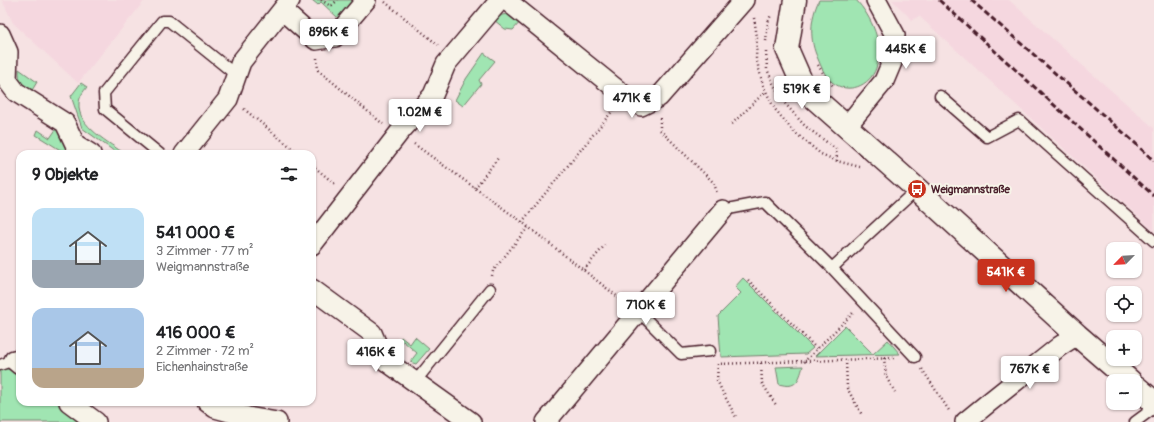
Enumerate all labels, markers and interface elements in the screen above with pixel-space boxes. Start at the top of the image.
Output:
pin: 896K € [296,19,362,53]
text: 896K € [309,24,349,40]
pin: 445K € [873,36,939,70]
text: 445K € [885,41,927,57]
pin: 519K € [769,76,835,110]
text: 519K € [783,81,821,97]
pin: 471K € [599,85,665,119]
text: 471K € [613,90,651,106]
pin: 1.02M € [383,99,457,133]
text: 1.02M € [398,104,442,120]
icon: filters [278,163,300,185]
text: 9 Objekte [32,164,98,185]
bus stop icon: Weigmannstraße [906,178,928,200]
place label: Weigmannstraße [931,183,1010,196]
text: 541 000 € [156,222,235,243]
icon: home [64,224,112,272]
north arrow [1106,242,1142,278]
map controls [1106,242,1142,410]
text: 3 Zimmer · 77 m² [156,243,254,259]
text: Weigmannstraße [156,259,249,275]
pin: 541K € [973,259,1039,293]
text: 541K € [987,264,1025,280]
button: locate [1106,286,1142,322]
pin: 710K € [613,292,679,326]
text: 710K € [626,297,666,313]
text: 416 000 € [156,322,236,343]
icon: home [64,324,112,372]
button: + [1106,330,1142,366]
pin: 416K € [343,339,409,373]
text: 2 Zimmer · 72 m² [156,343,254,359]
text: 416K € [356,344,396,360]
pin: 767K € [997,356,1063,390]
text: Eichenhainstraße [156,359,248,375]
text: 767K € [1010,361,1050,377]
button: − [1106,374,1142,410]

